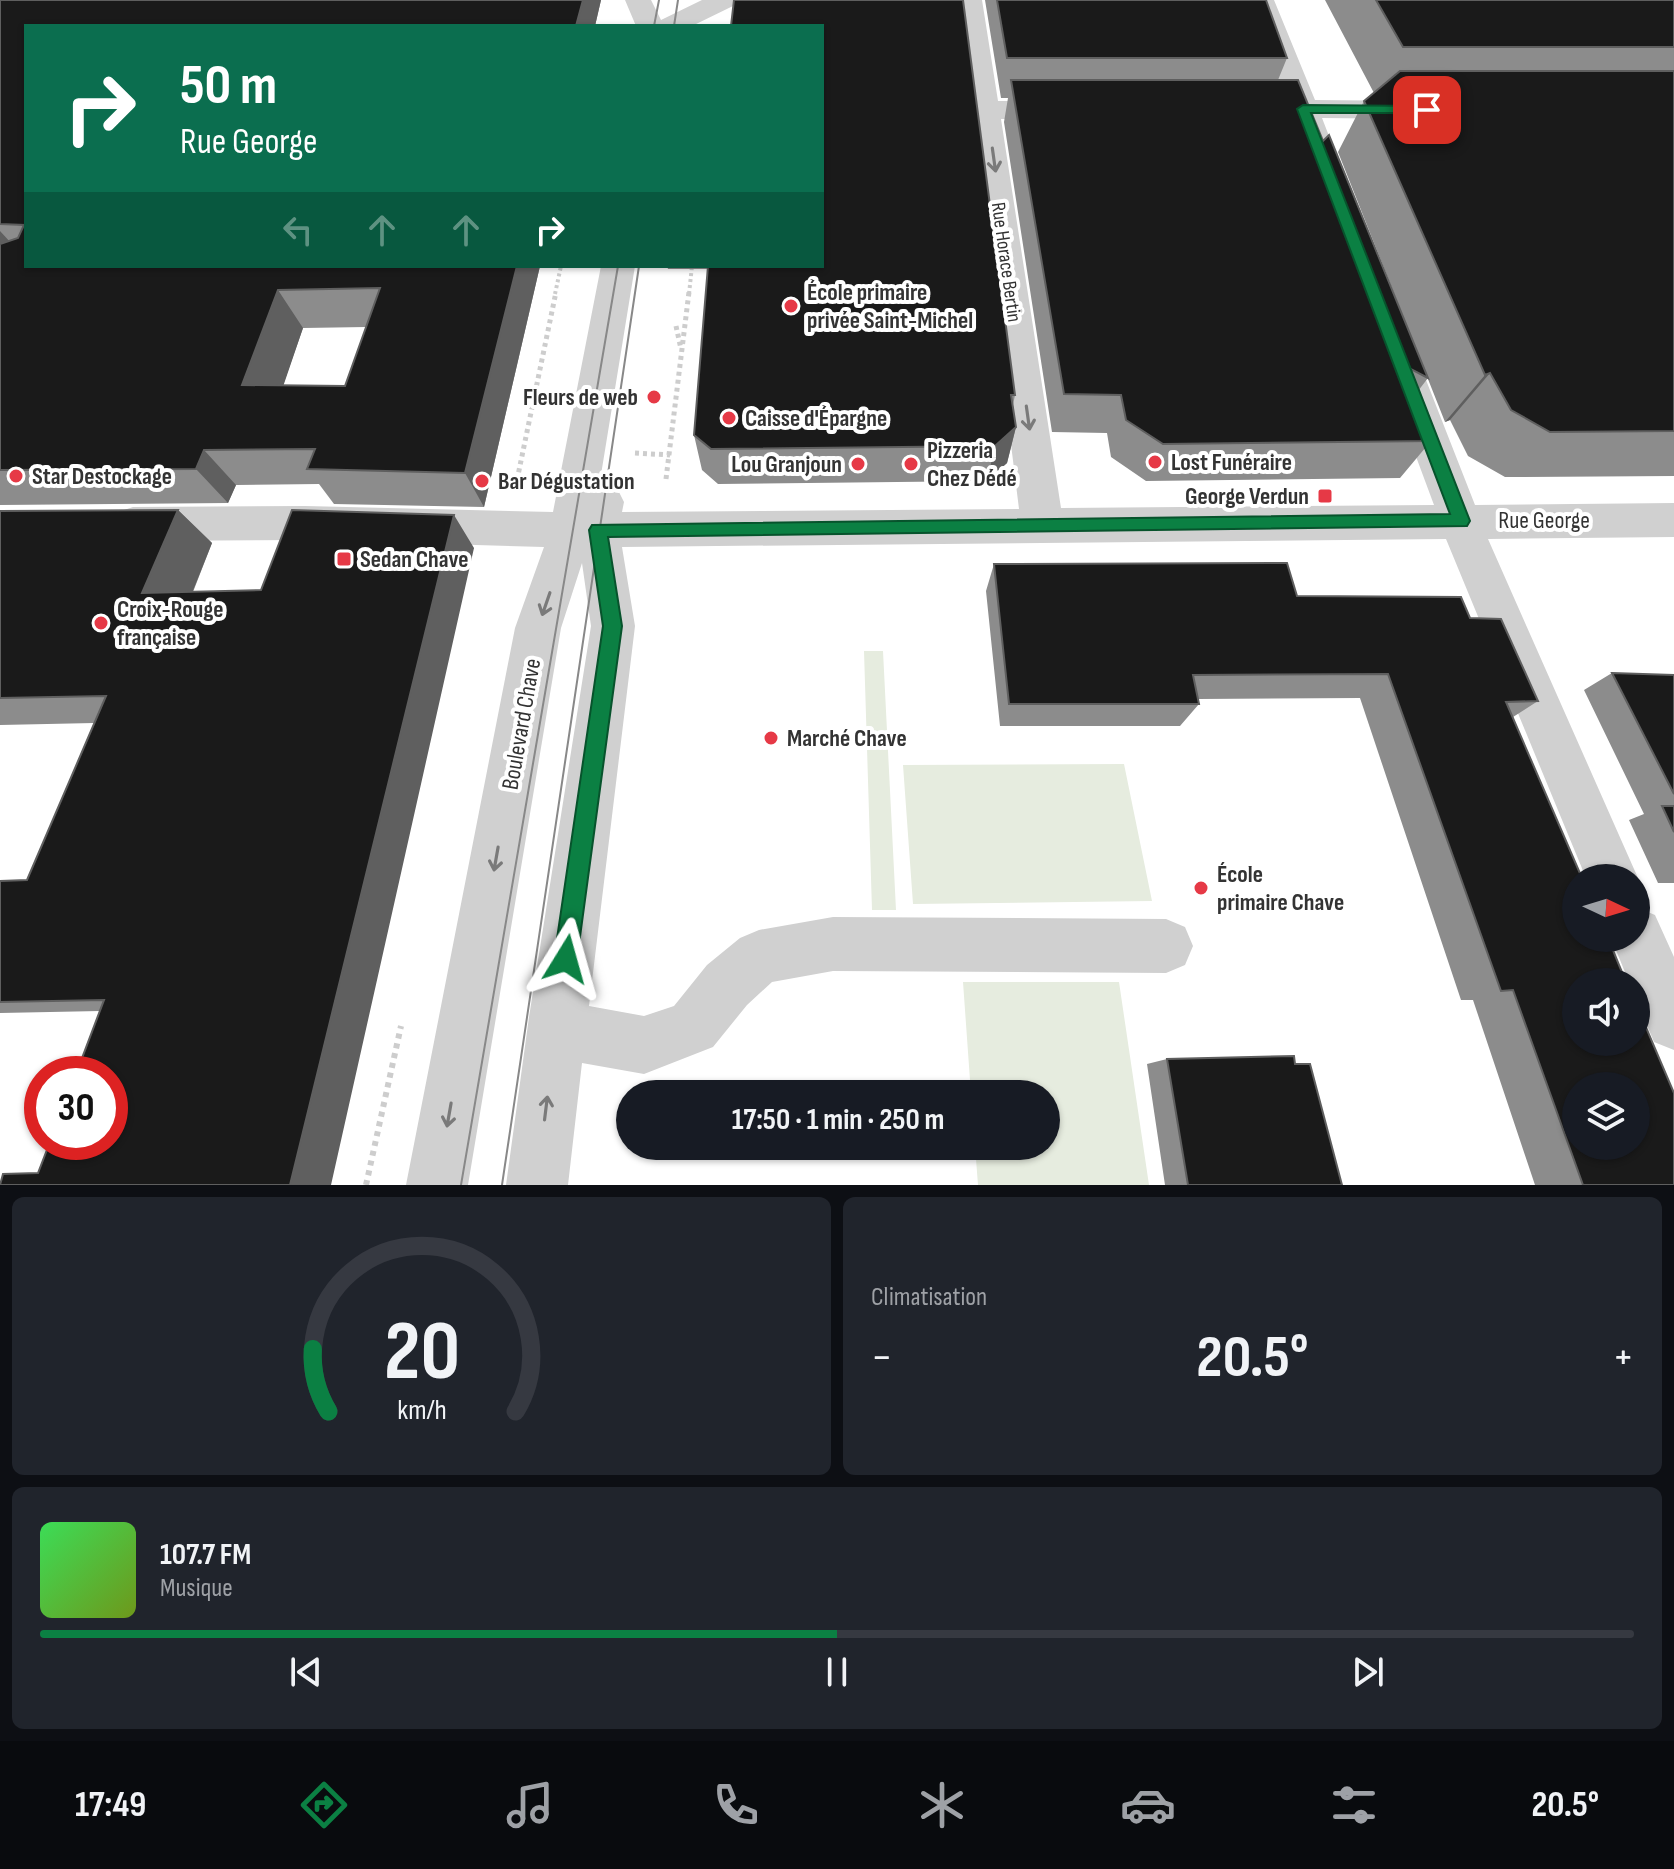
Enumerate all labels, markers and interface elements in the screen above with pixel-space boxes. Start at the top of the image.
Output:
text: 50 m [180,53,277,120]
icon: right [48,56,152,160]
pin [1393,76,1461,144]
icon: arrive [1405,88,1449,132]
text: Rue George [180,121,317,164]
one-way arrow [986,146,1001,173]
street label: Rue Horace Bertin [986,201,1026,324]
icon: left [276,208,320,252]
icon: ahead [360,208,404,252]
icon: ahead [444,208,488,252]
icon: right [528,208,572,252]
place label: École primaire privée Saint-Michel [807,278,973,335]
marker: École primaire privée Saint-Michel [782,297,800,315]
place label: Fleurs de web [523,383,638,412]
marker: Fleurs de web [645,388,663,406]
place label: Caisse d'Épargne [745,404,887,433]
one-way arrow [1021,405,1036,430]
marker: Caisse d'Épargne [720,409,738,427]
place label: Pizzeria Chez Dédé [927,436,1017,493]
place label: Lost Funéraire [1171,448,1292,477]
place label: Lou Granjoun [731,450,842,479]
marker: Lost Funéraire [1146,453,1164,471]
marker: Lou Granjoun [849,455,867,473]
marker: Pizzeria Chez Dédé [902,455,920,473]
place label: Star Destockage [32,462,172,491]
marker: Star Destockage [7,467,25,485]
place label: Bar Dégustation [498,467,635,496]
marker: Bar Dégustation [473,472,491,490]
place label: George Verdun [1185,482,1309,511]
marker: George Verdun [1316,487,1334,505]
street label: Rue George [1498,506,1590,535]
place label: Sedan Chave [360,545,469,574]
marker: Sedan Chave [335,550,353,568]
one-way arrow [538,592,553,617]
place label: Croix-Rouge française [117,595,223,652]
marker: Croix-Rouge française [92,614,110,632]
street label: Boulevard Chave [496,656,547,792]
place label: Marché Chave [787,724,907,753]
marker: Marché Chave [762,729,780,747]
one-way arrow [488,846,503,871]
place label: École primaire Chave [1217,860,1344,917]
north arrow [1562,864,1650,952]
map controls [1562,864,1650,1160]
marker: École primaire Chave [1192,879,1210,897]
position arrow [524,917,608,1001]
button: sound [1562,968,1650,1056]
speed limit sign: 30 [24,1056,128,1160]
button: layers [1562,1072,1650,1160]
one-way arrow [539,1095,554,1121]
one-way arrow [441,1102,456,1127]
text: 17:50 · 1 min · 250 m [732,1102,944,1138]
text: Climatisation [871,1282,987,1313]
text: 20 [383,1303,460,1403]
text: 20.5° [1196,1322,1309,1394]
text: − [871,1331,893,1384]
text: + [1612,1331,1634,1384]
text: km/h [397,1393,446,1428]
text: 107.7 FM [160,1537,251,1573]
text: Musique [160,1573,233,1604]
icon: previous [284,1650,328,1694]
icon: pause [815,1650,859,1694]
icon: next [1346,1650,1390,1694]
icon: directions [296,1777,352,1833]
icon: music [502,1777,558,1833]
icon: phone [708,1777,764,1833]
icon: climate [914,1777,970,1833]
icon: car [1120,1777,1176,1833]
icon: filters [1326,1777,1382,1833]
text: 17:49 [75,1784,146,1827]
text: 20.5° [1532,1784,1599,1827]

